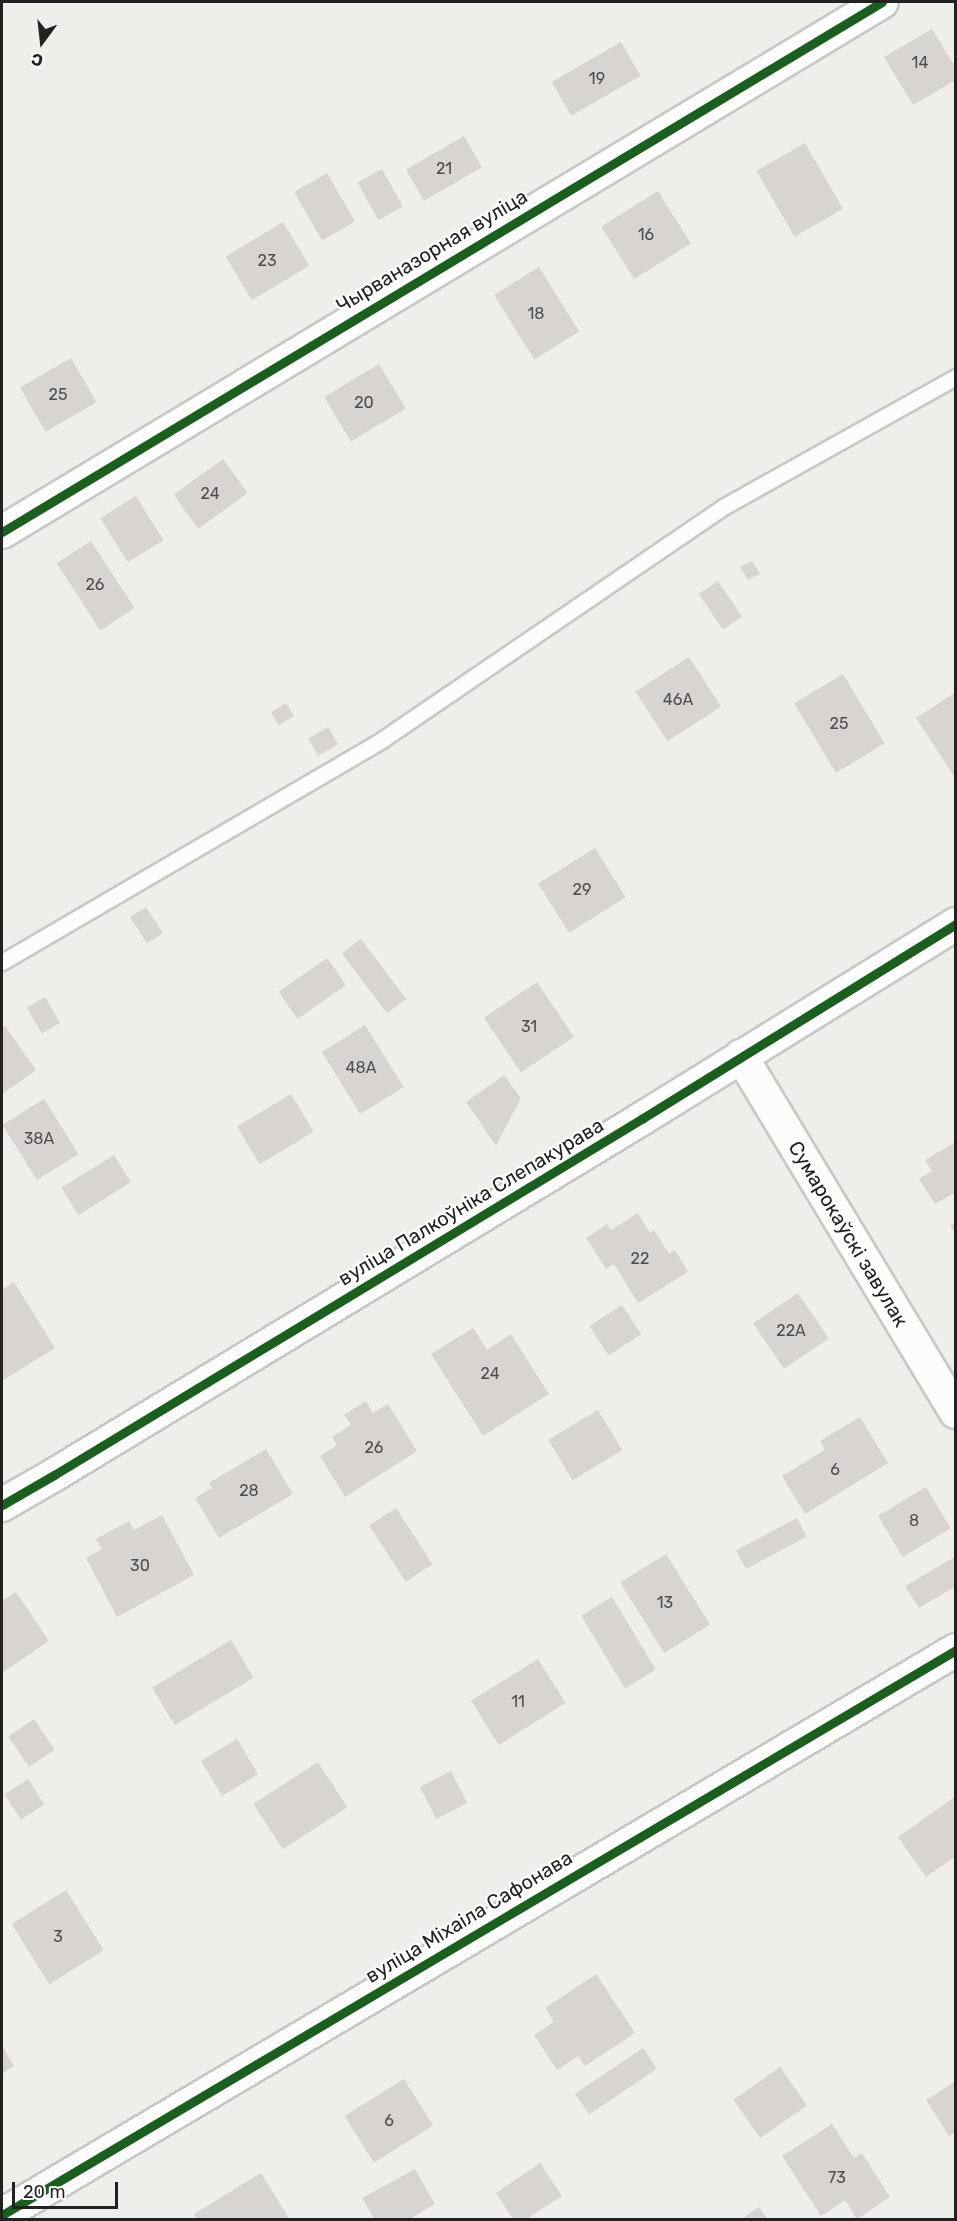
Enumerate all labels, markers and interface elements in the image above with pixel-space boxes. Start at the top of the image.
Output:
north arrow [12,12,72,72]
text: С [29,49,45,71]
house number: 14 [912,53,928,73]
house number: 19 [589,69,605,89]
house number: 21 [436,159,452,179]
street label: Чырваназорная вуліца [332,184,532,318]
house number: 16 [638,225,654,245]
house number: 23 [257,251,277,271]
house number: 18 [527,304,545,324]
house number: 25 [49,385,67,405]
house number: 20 [354,393,374,413]
house number: 24 [200,484,220,504]
house number: 26 [85,575,105,595]
house number: 46А [663,690,693,710]
house number: 25 [830,714,848,734]
house number: 29 [573,880,591,900]
house number: 31 [521,1017,537,1037]
house number: 48А [346,1058,376,1078]
street label: вуліца Палкоўніка Слепакурава [334,1113,608,1291]
house number: 38А [24,1129,54,1149]
street label: Сумарокаўскі завулак [783,1137,913,1331]
house number: 22 [631,1249,649,1269]
house number: 22А [776,1321,806,1341]
house number: 24 [480,1364,500,1384]
house number: 26 [364,1438,384,1458]
house number: 6 [830,1460,840,1480]
house number: 28 [239,1481,259,1501]
house number: 8 [909,1511,919,1531]
house number: 30 [130,1556,150,1576]
house number: 13 [657,1593,673,1613]
house number: 11 [511,1692,525,1712]
street label: вуліца Міхаіла Сафонава [361,1846,577,1988]
house number: 3 [53,1927,63,1947]
house number: 6 [384,2111,394,2131]
house number: 73 [828,2168,846,2188]
scale bar [15,2170,122,2208]
text: 20 m [23,2181,65,2203]

